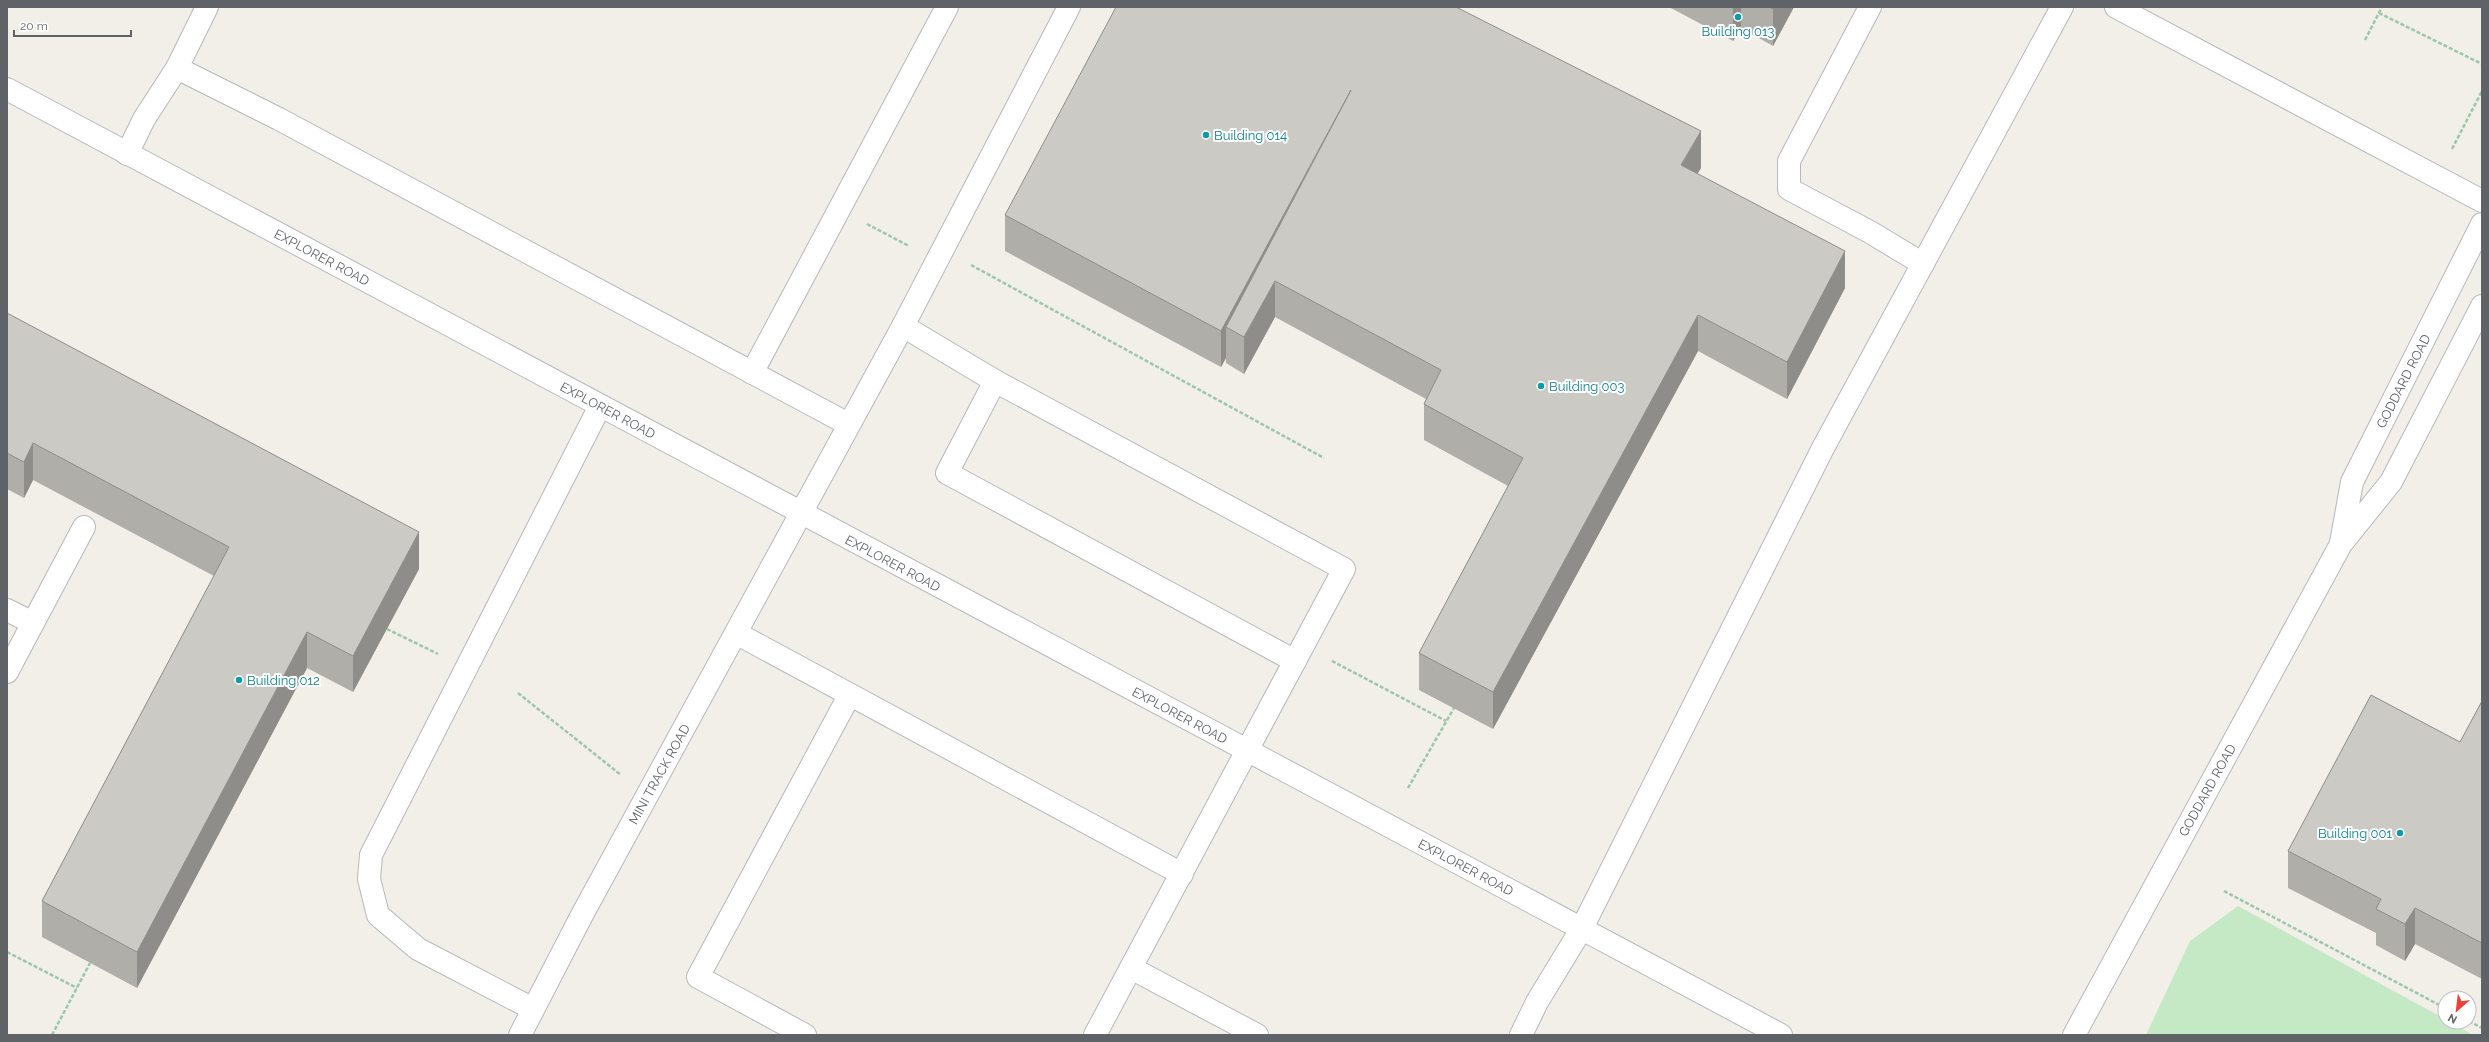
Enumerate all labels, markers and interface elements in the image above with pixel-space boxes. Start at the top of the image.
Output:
scale bar [14,12,131,38]
marker: Building 013 [1733,12,1743,22]
text: 20 m [20,19,48,33]
place label: Building 013 [1701,24,1775,39]
place label: Building 014 [1214,128,1287,143]
marker: Building 014 [1201,130,1211,140]
street label: EXPLORER ROAD [272,226,372,289]
street label: GODDARD ROAD [2373,332,2434,431]
street label: EXPLORER ROAD [558,379,658,442]
place label: Building 003 [1549,379,1625,394]
marker: Building 003 [1536,381,1546,391]
street label: EXPLORER ROAD [843,532,943,595]
place label: Building 012 [247,673,320,688]
marker: Building 012 [234,675,244,685]
street label: EXPLORER ROAD [1130,684,1230,747]
street label: MINI TRACK ROAD [626,722,693,827]
street label: GODDARD ROAD [2176,741,2239,839]
place label: Building 001 [2318,826,2392,841]
marker: Building 001 [2395,828,2405,838]
street label: EXPLORER ROAD [1416,836,1516,899]
north arrow [2437,990,2477,1030]
text: N [2446,1011,2459,1026]

